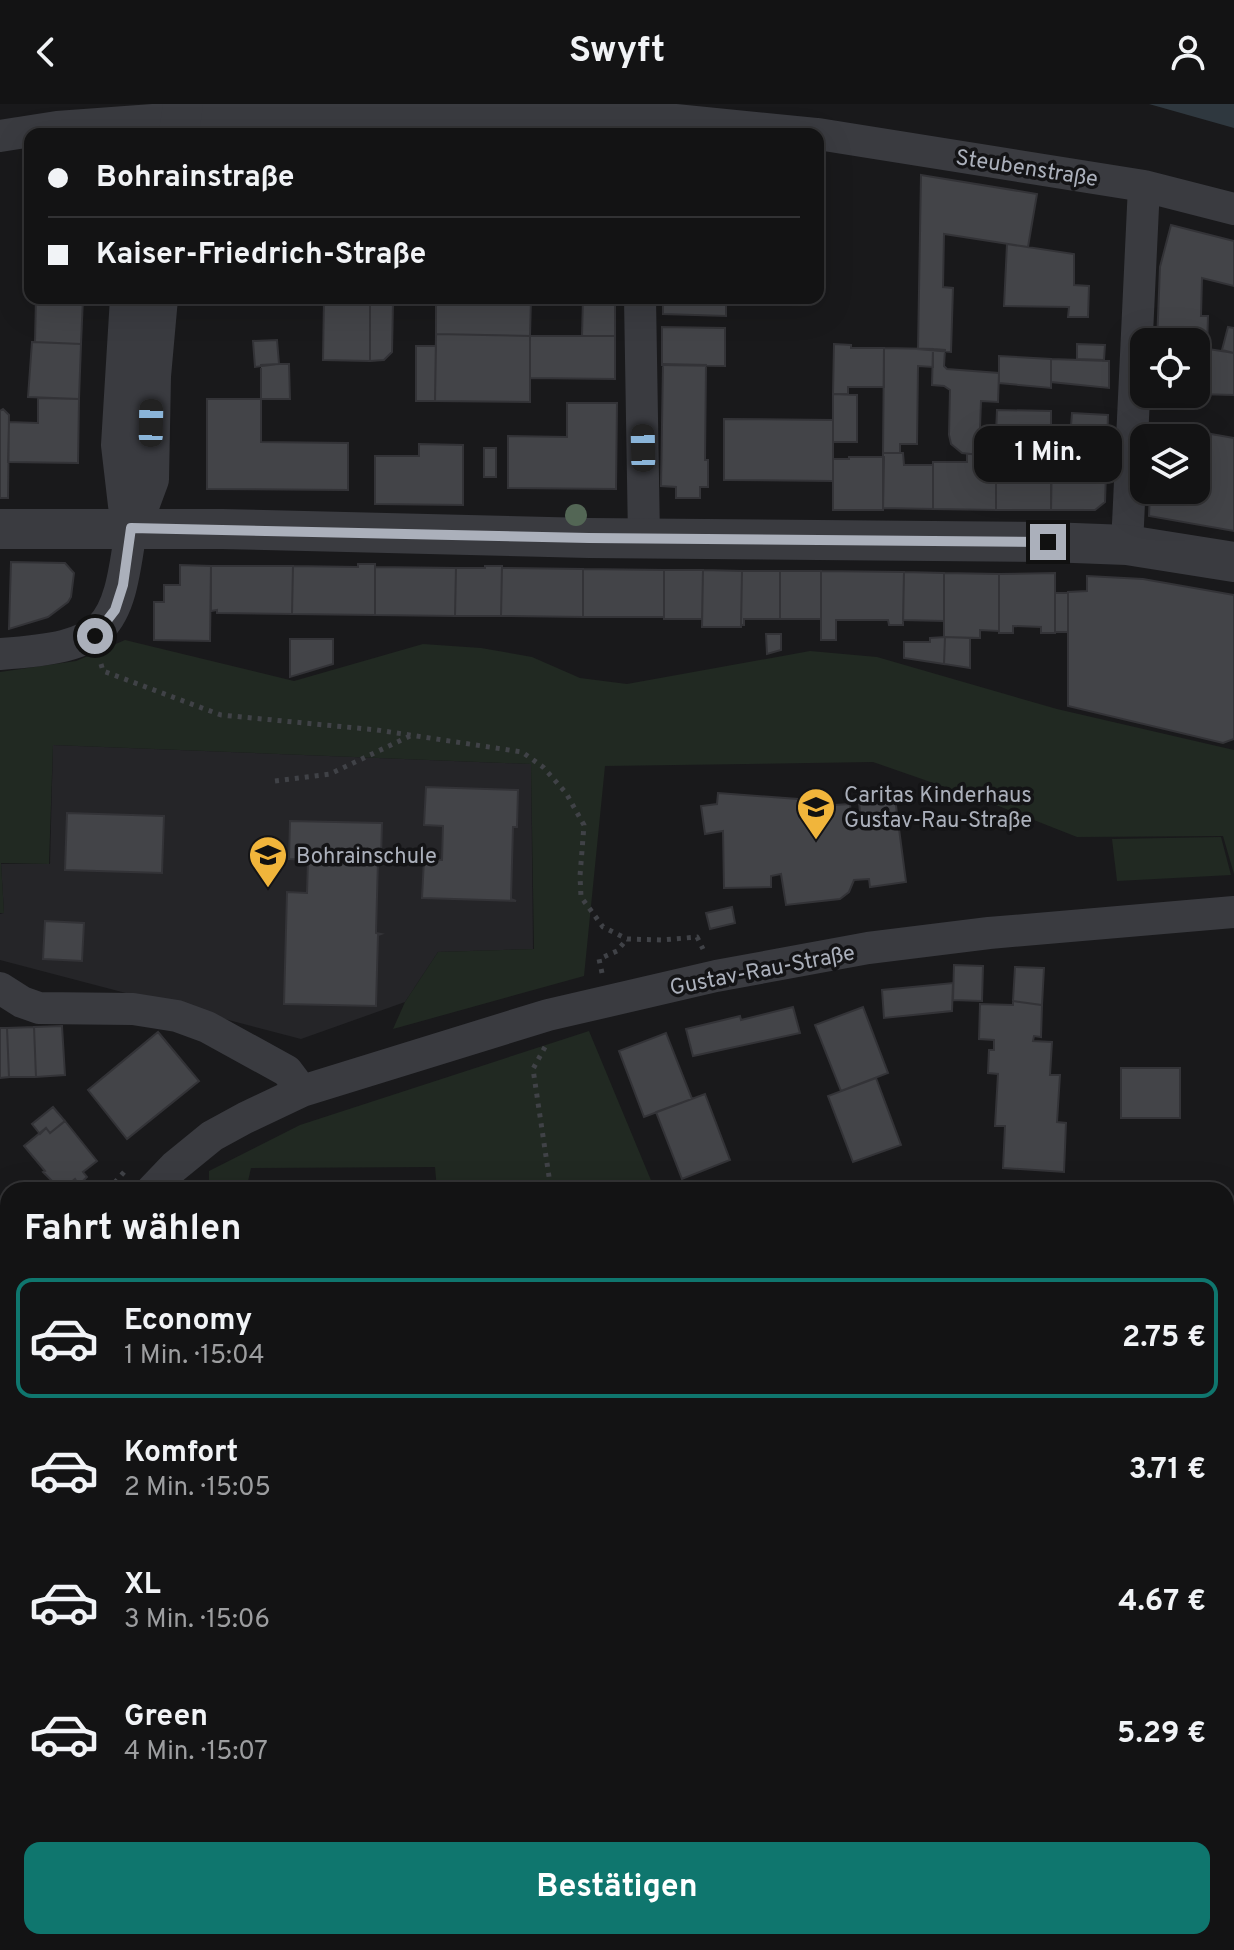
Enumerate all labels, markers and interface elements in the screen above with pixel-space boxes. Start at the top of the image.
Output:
text: Swyft [569,29,665,75]
icon: back [24,30,68,74]
icon: person [1166,30,1210,74]
street label: Steubenstraße [954,145,1100,194]
text: Bohrainstraße [96,160,295,197]
text: Kaiser-Friedrich-Straße [96,237,426,274]
map controls [1130,328,1210,504]
button: locate [1130,328,1210,408]
car [139,399,163,447]
car [631,424,655,472]
button: layers [1130,424,1210,504]
callout: 1 Min. [974,426,1122,482]
text: 1 Min. [1014,437,1082,470]
route end [1030,524,1066,560]
route start [77,618,113,654]
place label: Caritas Kinderhaus Gustav-Rau-Straße [844,783,1032,835]
school or university icon: Caritas Kinderhaus Gustav-Rau-Straße [795,786,837,841]
school or university icon: Bohrainschule [247,834,289,889]
place label: Bohrainschule [296,844,437,871]
street label: Gustav-Rau-Straße [668,940,857,1003]
text: Fahrt wählen [24,1207,242,1253]
icon: car [28,1302,100,1374]
text: Economy [124,1303,252,1340]
text: 2.75 € [1122,1320,1206,1357]
text: 1 Min. · 15:04 [124,1340,265,1373]
icon: car [28,1434,100,1506]
text: Komfort [124,1435,238,1472]
text: 3.71 € [1129,1452,1206,1489]
text: 2 Min. · 15:05 [124,1472,271,1505]
icon: car [28,1566,100,1638]
text: XL [124,1567,161,1604]
text: 4.67 € [1118,1584,1206,1621]
text: 3 Min. · 15:06 [124,1604,270,1637]
icon: car [28,1698,100,1770]
text: Green [124,1699,208,1736]
text: 5.29 € [1117,1716,1206,1753]
text: 4 Min. · 15:07 [124,1736,268,1769]
button: Bestätigen [24,1842,1210,1934]

